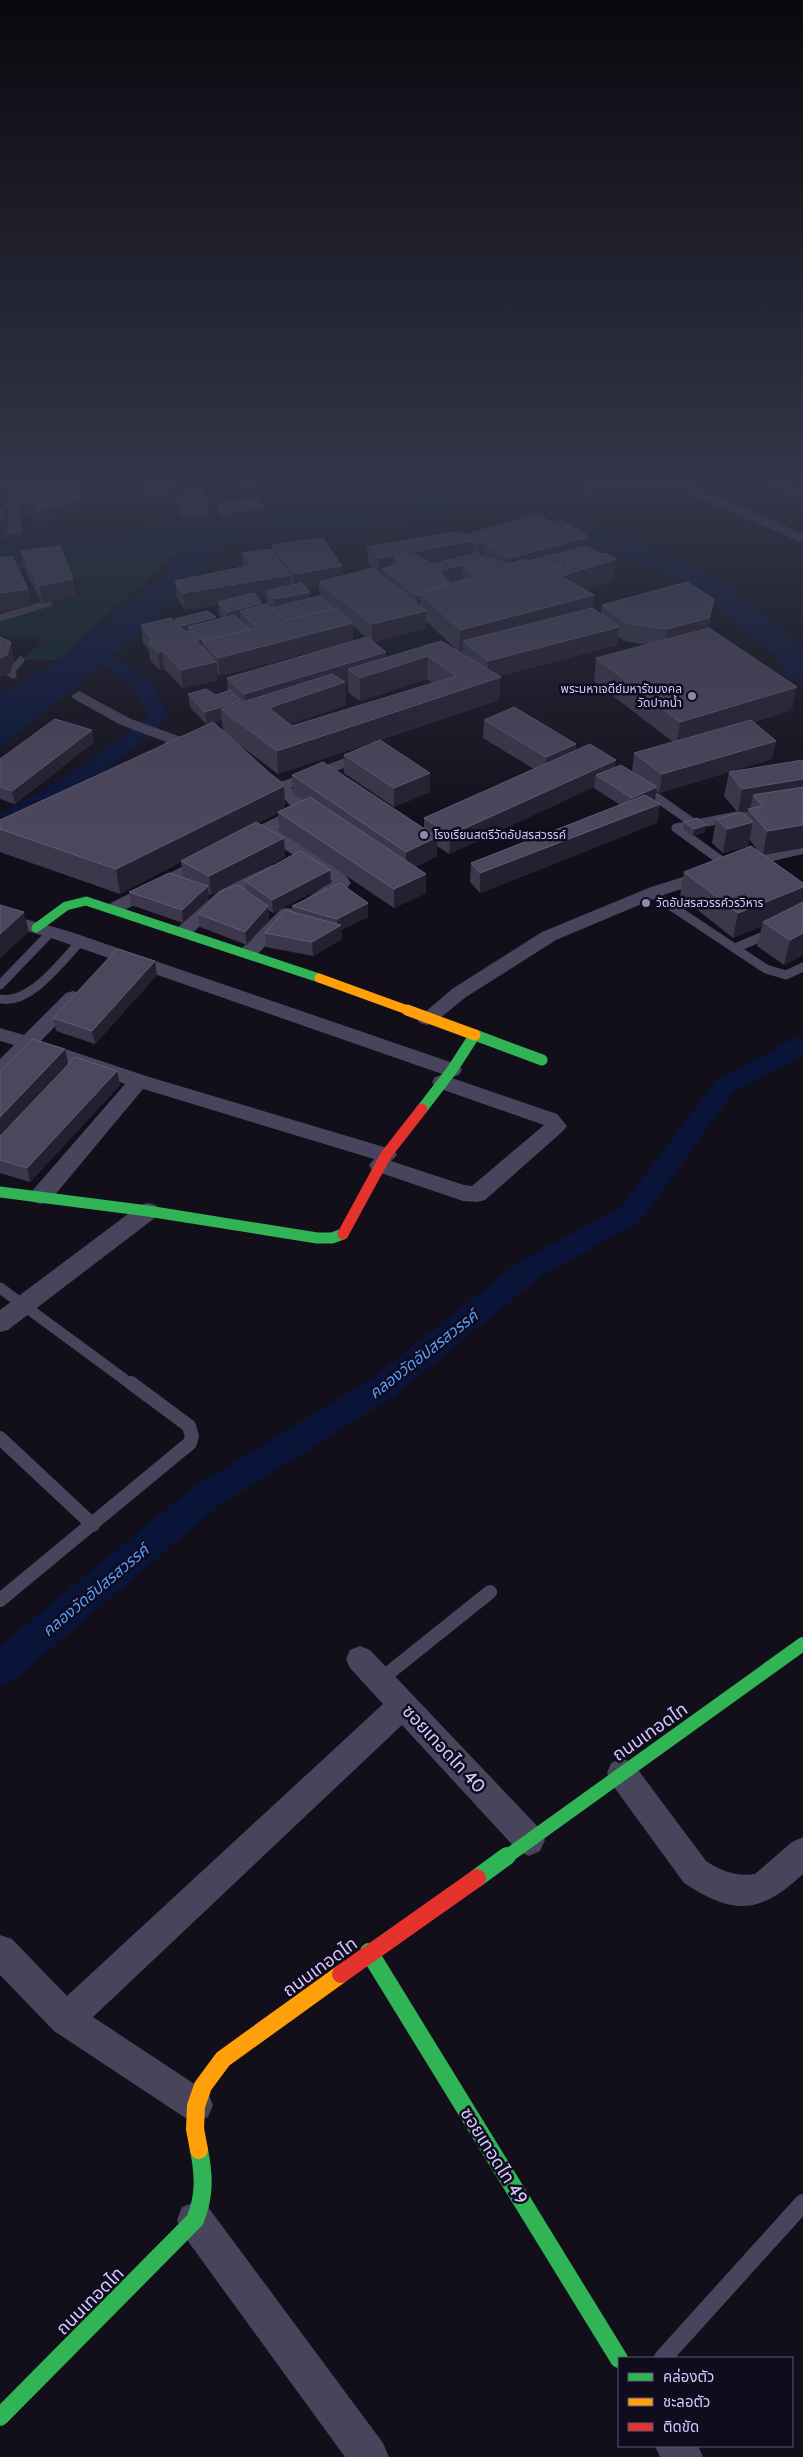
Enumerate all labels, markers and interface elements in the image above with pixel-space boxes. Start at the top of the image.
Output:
place label: พระมหาเจดีย์มหารัชมงคล วัดปากน้ำ [561,681,682,710]
marker: พระมหาเจดีย์มหารัชมงคล วัดปากน้ำ [686,690,698,702]
place label: โรงเรียนสตรีวัดอัปสรสวรรค์ [434,827,566,842]
marker: โรงเรียนสตรีวัดอัปสรสวรรค์ [418,829,430,841]
place label: วัดอัปสรสวรรค์วรวิหาร [656,895,764,910]
marker: วัดอัปสรสวรรค์วรวิหาร [640,897,652,909]
water label: คลองวัดอัปสรสวรรค์ [365,1304,484,1403]
water label: คลองวัดอัปสรสวรรค์ [38,1539,155,1640]
street label: ถนนเทอดไท [608,1698,692,1766]
street label: ซอยเทอดไท 40 [398,1700,490,1798]
street label: ถนนเทอดไท [278,1933,362,2001]
street label: ซอยเทอดไท 49 [456,2104,532,2208]
street label: ถนนเทอดไท [51,2262,129,2340]
legend [618,2357,793,2447]
text: คล่องตัว [663,2368,714,2386]
text: ชะลอตัว [663,2393,710,2411]
text: ติดขัด [663,2418,699,2436]

